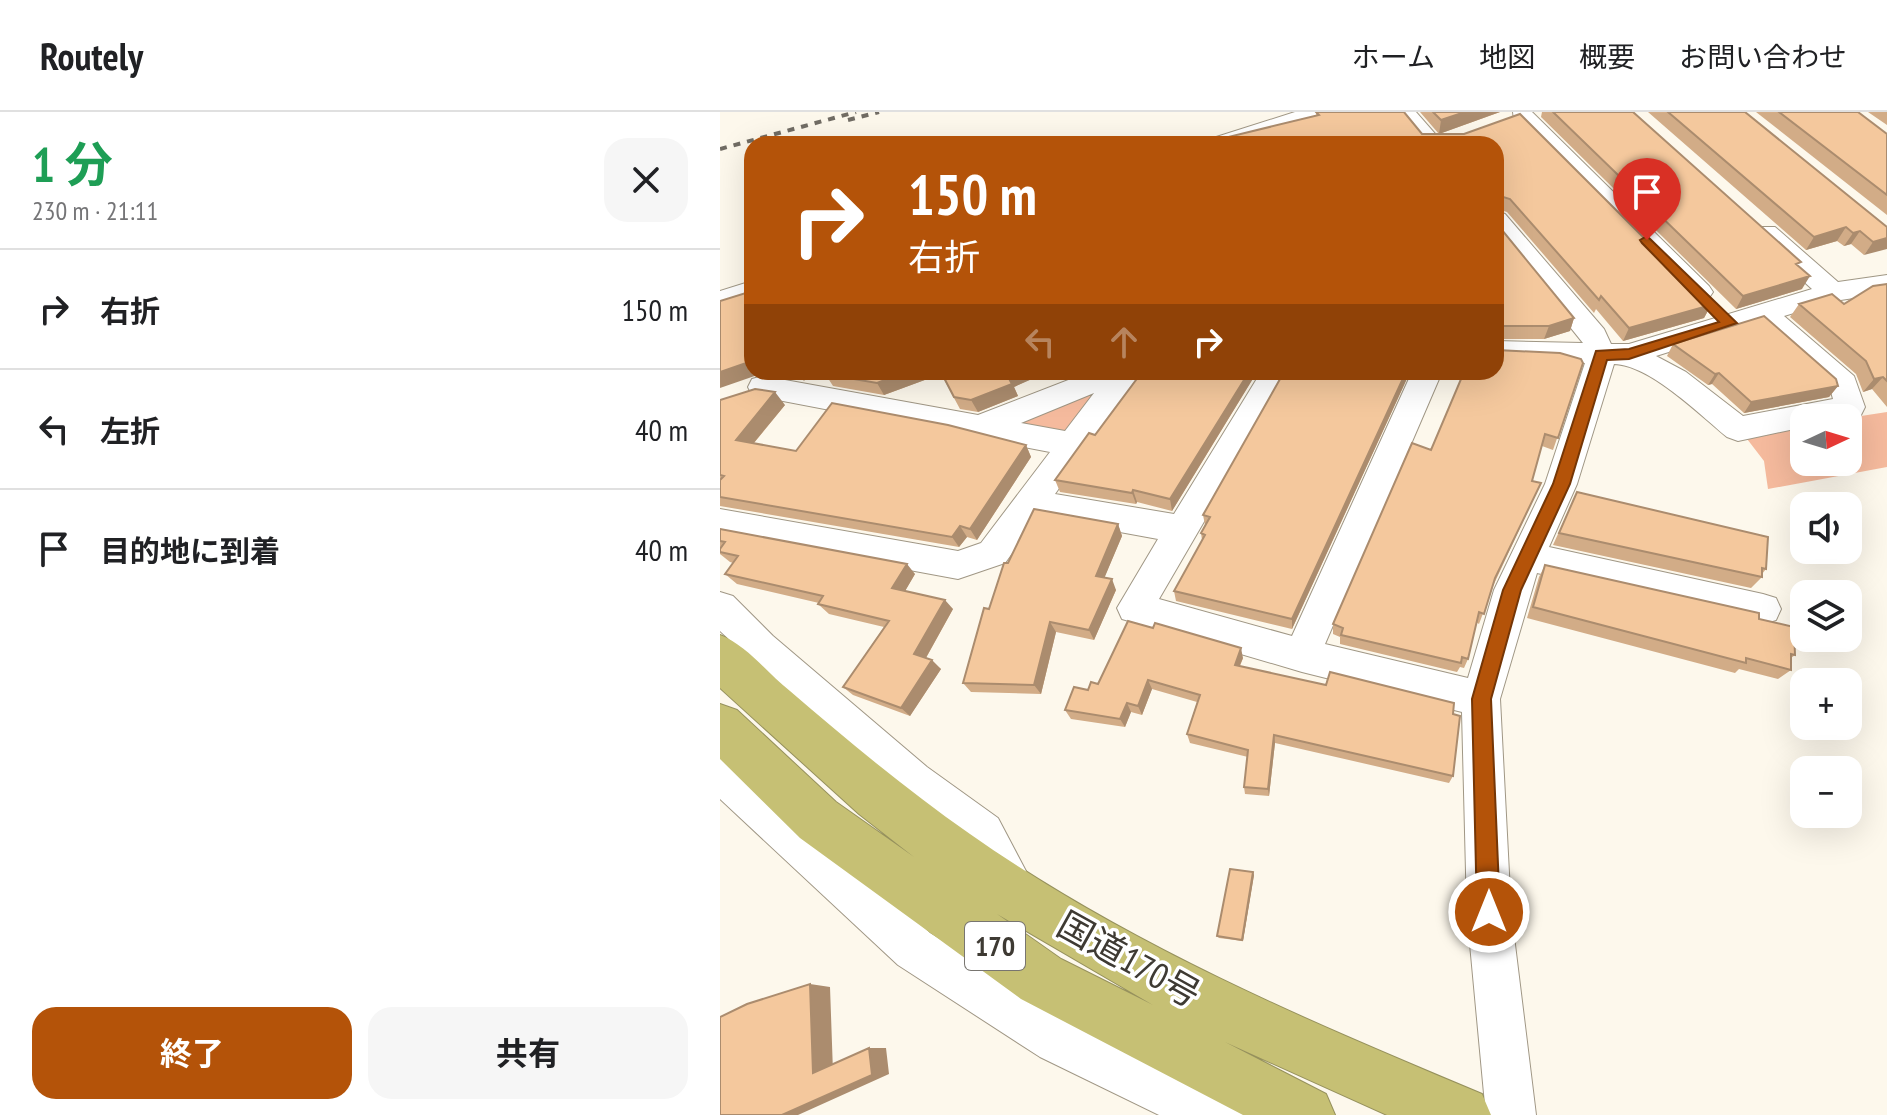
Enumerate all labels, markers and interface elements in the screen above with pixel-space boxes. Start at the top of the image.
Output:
text: Routely [40,31,143,80]
text: ホーム [1352,38,1435,75]
text: 地図 [1479,38,1535,75]
text: 概要 [1579,38,1635,75]
text: お問い合わせ [1679,38,1847,75]
text: 1 分 [32,133,113,195]
button: close [604,138,688,222]
text: 150 m [908,158,1037,230]
pin [1613,158,1681,240]
icon: right [776,168,880,272]
icon: arrive [1625,170,1669,214]
text: 230 m · 21:11 [32,194,158,227]
text: 右折 [908,233,980,280]
icon: right [32,287,76,331]
text: 150 m [622,290,688,329]
text: 右折 [100,291,160,330]
icon: left [1018,320,1062,364]
icon: ahead [1102,320,1146,364]
icon: right [1186,320,1230,364]
north arrow [1790,404,1862,476]
map controls [1790,404,1862,828]
icon: left [32,407,76,451]
text: 40 m [635,410,688,449]
text: 左折 [100,411,160,450]
button: sound [1790,492,1862,564]
icon: arrive [32,527,76,571]
text: 40 m [635,530,688,569]
text: 目的地に到着 [100,531,280,570]
button: layers [1790,580,1862,652]
button: + [1790,668,1862,740]
button: − [1790,756,1862,828]
position arrow [1447,870,1531,954]
street label: 国道170号 [1049,900,1209,1017]
road number: 170 [965,922,1025,970]
button: 終了 [32,1007,352,1099]
button: 共有 [368,1007,688,1099]

